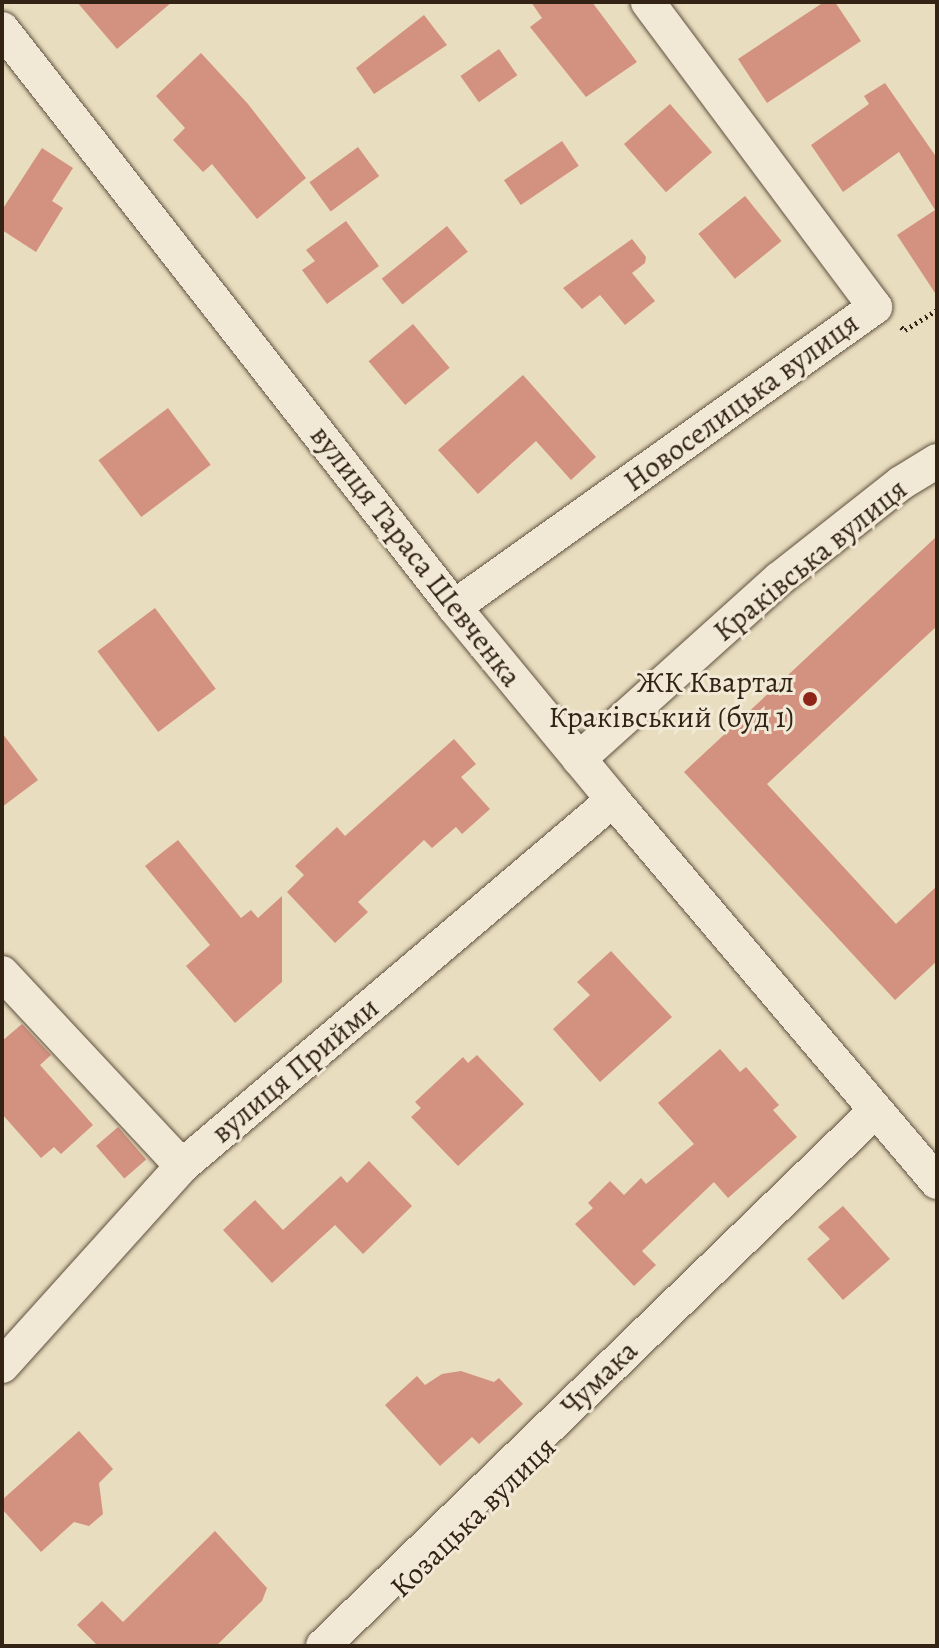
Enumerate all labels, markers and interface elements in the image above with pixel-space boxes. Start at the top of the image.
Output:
street label: Новоселицька вулиця [617,305,865,499]
street label: вулиця Тараса Шевченка [303,418,529,694]
street label: Краківська вулиця [706,471,914,649]
place label: ЖК Квартал Краківський (буд 1) [549,664,794,734]
marker: ЖК Квартал Краківський (буд 1) [801,690,819,708]
street label: вулиця Прийми [204,990,386,1150]
street label: Чумака [553,1333,645,1423]
street label: Козацька вулиця [383,1429,563,1605]

